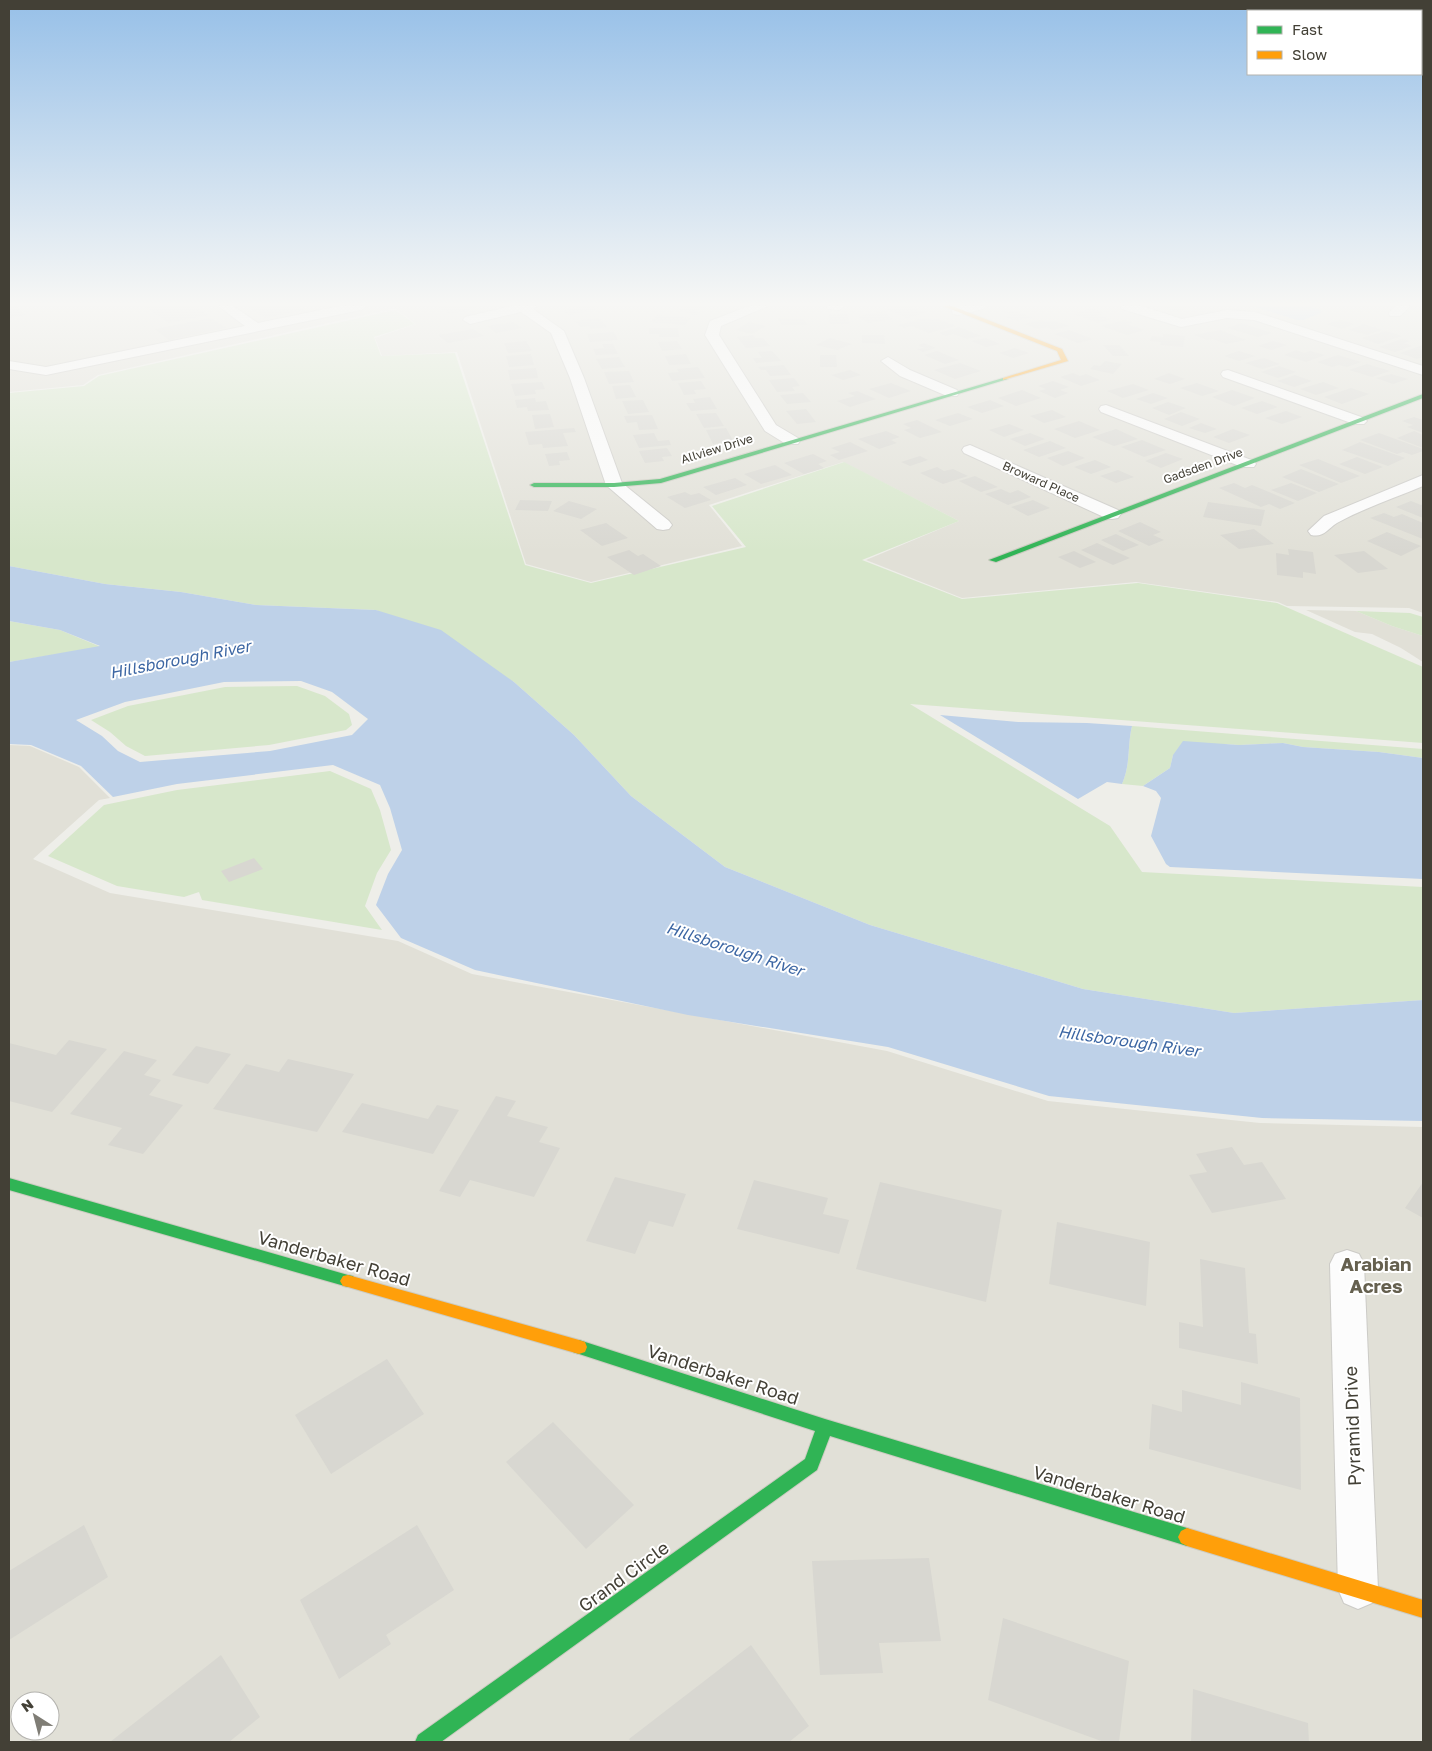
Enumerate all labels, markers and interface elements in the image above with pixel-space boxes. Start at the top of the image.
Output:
legend [1247,10,1422,75]
text: Fast [1292,20,1323,38]
text: Slow [1292,45,1327,63]
street label: Allview Drive [679,430,755,467]
street label: Gadsden Drive [1161,444,1245,487]
street label: Broward Place [1000,458,1082,505]
water label: Hillsborough River [108,635,255,682]
water label: Hillsborough River [664,917,809,981]
water label: Hillsborough River [1057,1021,1204,1061]
street label: Vanderbaker Road [255,1226,413,1290]
district label: Arabian Acres [1340,1252,1412,1297]
street label: Vanderbaker Road [645,1339,802,1409]
street label: Pyramid Drive [1339,1366,1365,1486]
street label: Vanderbaker Road [1031,1460,1188,1528]
street label: Grand Circle [574,1536,673,1616]
north arrow [10,1691,60,1741]
text: N [18,1695,36,1715]

